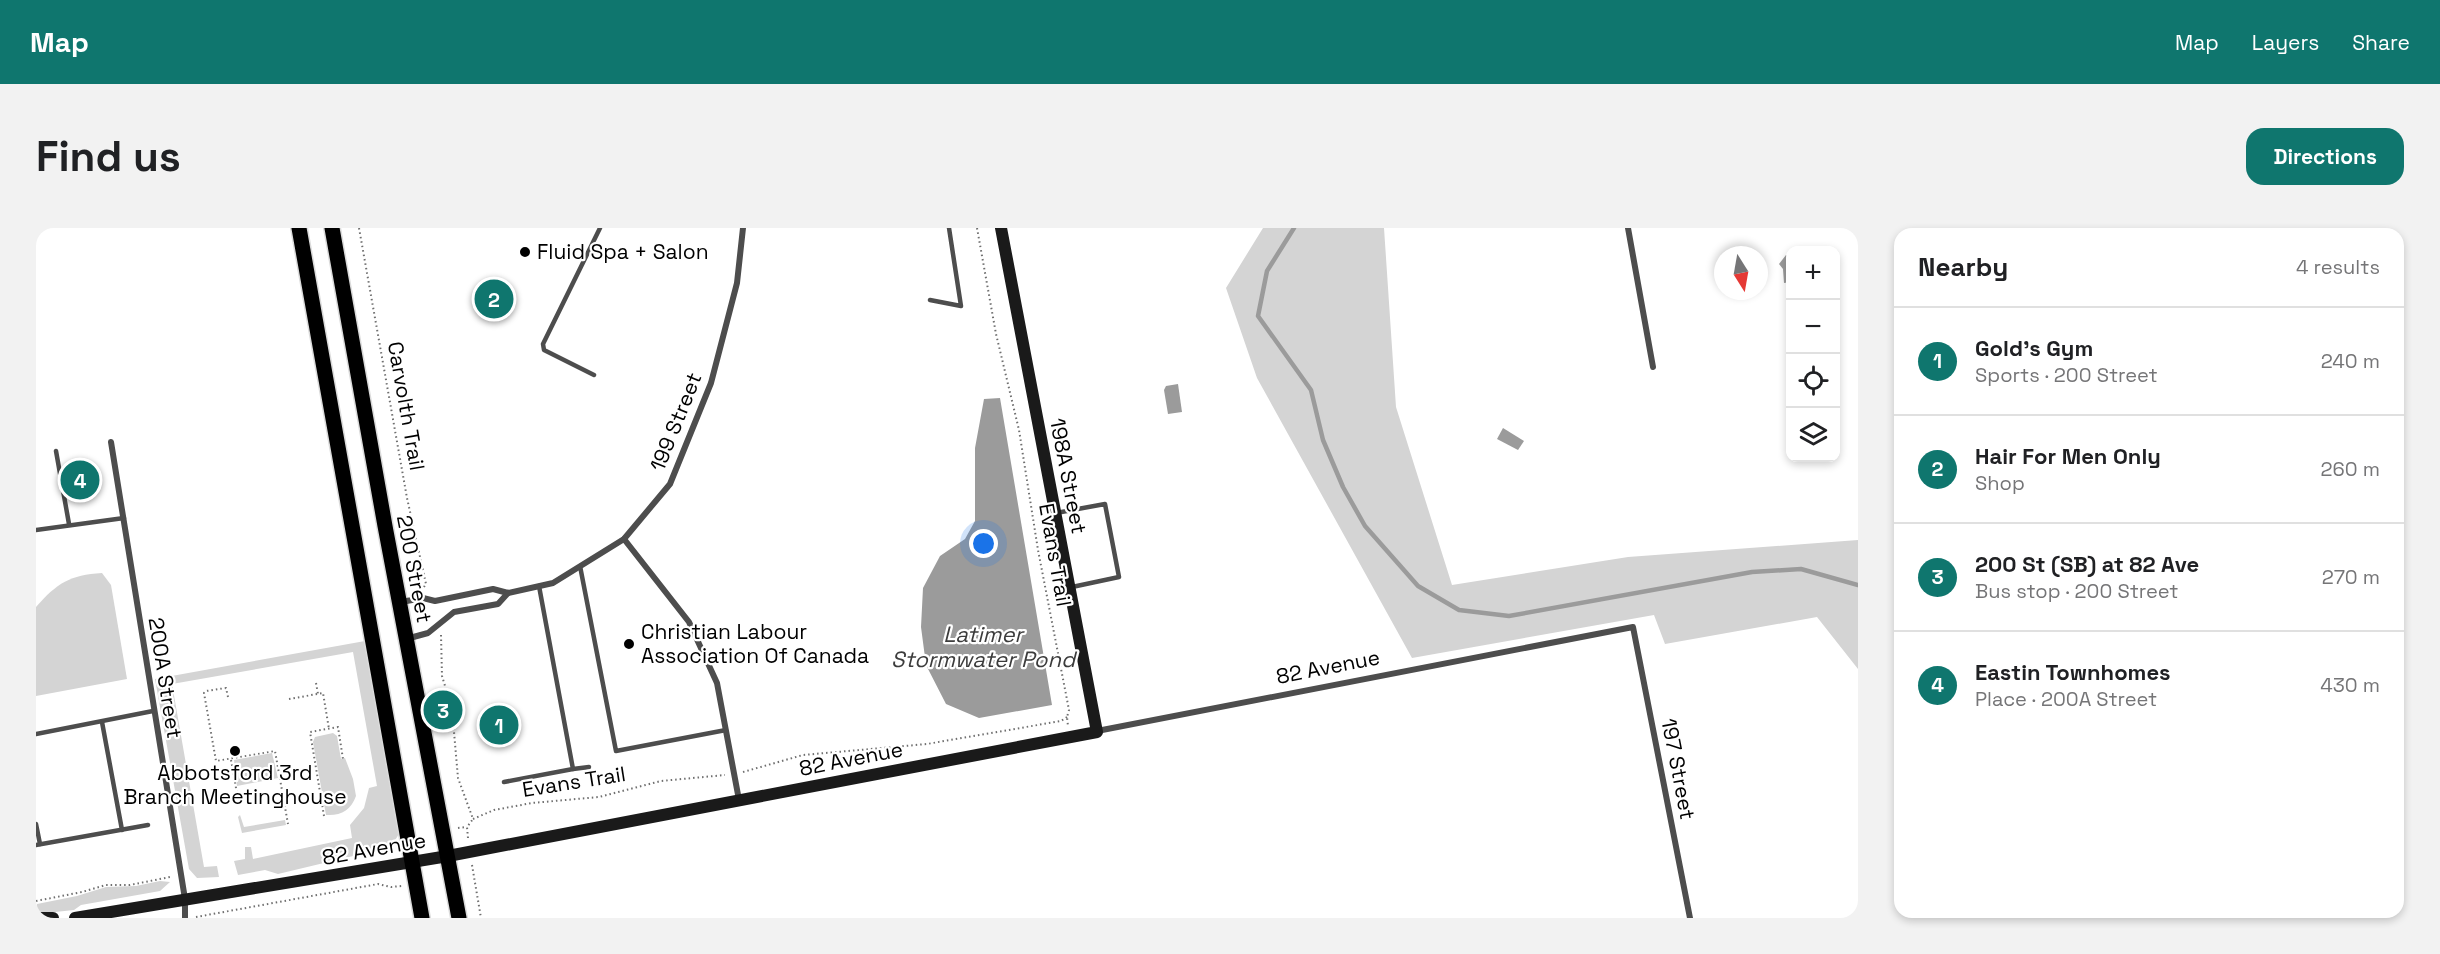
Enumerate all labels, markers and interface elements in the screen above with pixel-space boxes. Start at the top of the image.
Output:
text: Map [30,24,89,60]
text: Map [2175,29,2219,56]
text: Layers [2252,29,2319,56]
text: Share [2352,29,2410,56]
button: Directions [2246,128,2404,185]
text: Find us [36,130,181,183]
place label: Fluid Spa + Salon [537,238,709,265]
marker: Fluid Spa + Salon [518,245,532,259]
north arrow [1714,246,1768,300]
map controls [1786,246,1840,462]
button: + [1786,246,1840,300]
text: Nearby [1918,250,2008,284]
text: 4 results [2296,254,2380,280]
pin: 2 [474,276,514,322]
button: − [1786,300,1840,354]
text: Gold's Gym [1975,334,2093,362]
street label: Carvolth Trail [382,339,431,473]
text: 1 [1933,348,1942,374]
text: 240 m [2321,348,2380,374]
button: locate [1786,354,1840,408]
text: Sports · 200 Street [1975,362,2158,388]
street label: 199 Street [644,369,708,475]
button: layers [1786,408,1840,462]
street label: 198A Street [1044,416,1093,536]
text: Hair For Men Only [1975,442,2161,470]
text: 2 [1932,456,1943,482]
text: 260 m [2321,456,2380,482]
pin: 4 [60,458,99,502]
text: Shop [1975,470,2025,496]
street label: Evans Trail [1033,501,1078,609]
street label: 200 Street [391,513,438,625]
your location [969,529,998,558]
text: 200 St (SB) at 82 Ave [1975,550,2199,578]
text: 3 [1931,564,1944,590]
text: 270 m [2322,564,2380,590]
text: Bus stop · 200 Street [1975,578,2179,604]
street label: 200A Street [143,616,188,740]
place label: Christian Labour Association Of Canada [641,618,869,669]
water label: Latimer Stormwater Pond [891,620,1078,673]
marker: Christian Labour Association Of Canada [622,637,636,651]
street label: 82 Avenue [1274,643,1382,690]
text: Eastin Townhomes [1975,658,2171,686]
text: 4 [1931,672,1944,698]
text: 430 m [2320,672,2380,698]
text: Place · 200A Street [1975,686,2157,712]
pin: 3 [424,688,462,732]
pin: 1 [480,702,518,748]
street label: 197 Street [1655,716,1702,822]
street label: 82 Avenue [797,735,905,782]
marker: Abbotsford 3rd Branch Meetinghouse [228,744,242,758]
place label: Abbotsford 3rd Branch Meetinghouse [123,759,347,810]
street label: Evans Trail [520,760,628,803]
street label: 82 Avenue [320,826,428,871]

